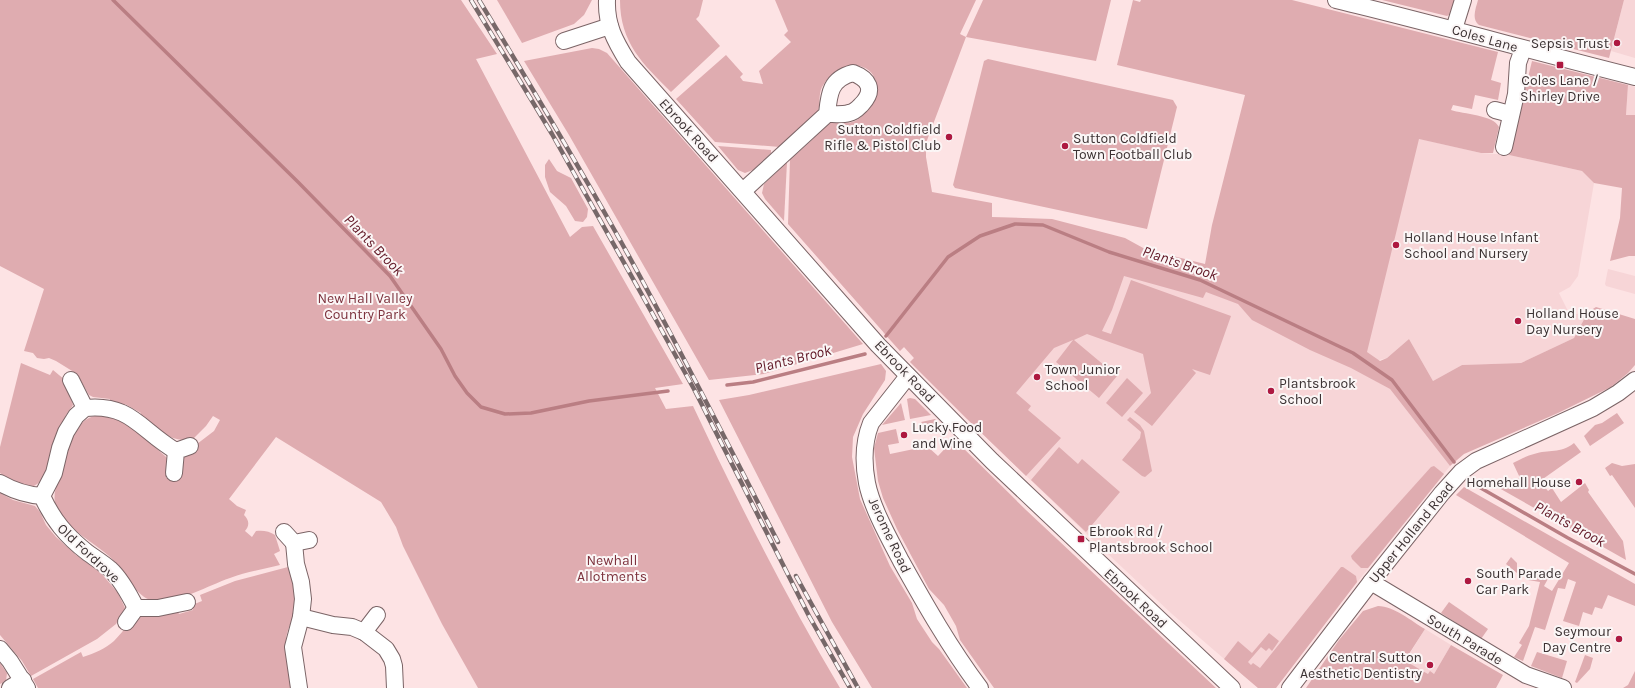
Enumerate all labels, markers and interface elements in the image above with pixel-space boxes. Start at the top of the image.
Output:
street label: Coles Lane [1450,21,1520,56]
place label: Sepsis Trust [1531,35,1609,52]
marker: Sepsis Trust [1612,38,1622,48]
marker: Coles Lane / Shirley Drive [1555,60,1565,70]
place label: Coles Lane / Shirley Drive [1520,72,1600,105]
street label: Ebrook Road [656,95,722,166]
place label: Sutton Coldfield Rifle & Pistol Club [824,121,941,154]
place label: Sutton Coldfield Town Football Club [1073,130,1192,163]
marker: Sutton Coldfield Rifle & Pistol Club [944,132,954,142]
marker: Sutton Coldfield Town Football Club [1060,141,1070,151]
water label: Plants Brook [340,211,408,280]
place label: Holland House Infant School and Nursery [1404,229,1539,262]
marker: Holland House Infant School and Nursery [1391,240,1401,250]
water label: Plants Brook [1140,242,1220,284]
park label: New Hall Valley Country Park [317,290,413,323]
place label: Holland House Day Nursery [1526,305,1619,338]
marker: Holland House Day Nursery [1513,316,1523,326]
street label: Ebrook Road [871,337,939,406]
water label: Plants Brook [753,341,833,377]
place label: Town Junior School [1045,361,1121,394]
marker: Town Junior School [1032,372,1042,382]
place label: Plantsbrook School [1279,375,1356,408]
marker: Plantsbrook School [1266,386,1276,396]
place label: Lucky Food and Wine [912,419,982,452]
marker: Lucky Food and Wine [899,430,909,440]
place label: Homehall House [1466,474,1571,491]
marker: Homehall House [1574,477,1584,487]
street label: Upper Holland Road [1365,478,1458,587]
street label: Jerome Road [865,495,914,576]
water label: Plants Brook [1531,497,1609,551]
street label: Old Fordrove [54,520,124,587]
place label: Ebrook Rd / Plantsbrook School [1089,523,1213,556]
marker: Ebrook Rd / Plantsbrook School [1076,534,1086,544]
park label: Newhall Allotments [577,552,647,585]
street label: Ebrook Road [1101,565,1171,632]
place label: South Parade Car Park [1476,565,1561,598]
marker: South Parade Car Park [1463,576,1473,586]
street label: South Parade [1424,610,1506,669]
place label: Seymour Day Centre [1542,623,1612,656]
marker: Seymour Day Centre [1614,634,1624,644]
place label: Central Sutton Aesthetic Dentistry [1300,649,1422,682]
marker: Central Sutton Aesthetic Dentistry [1425,660,1435,670]

